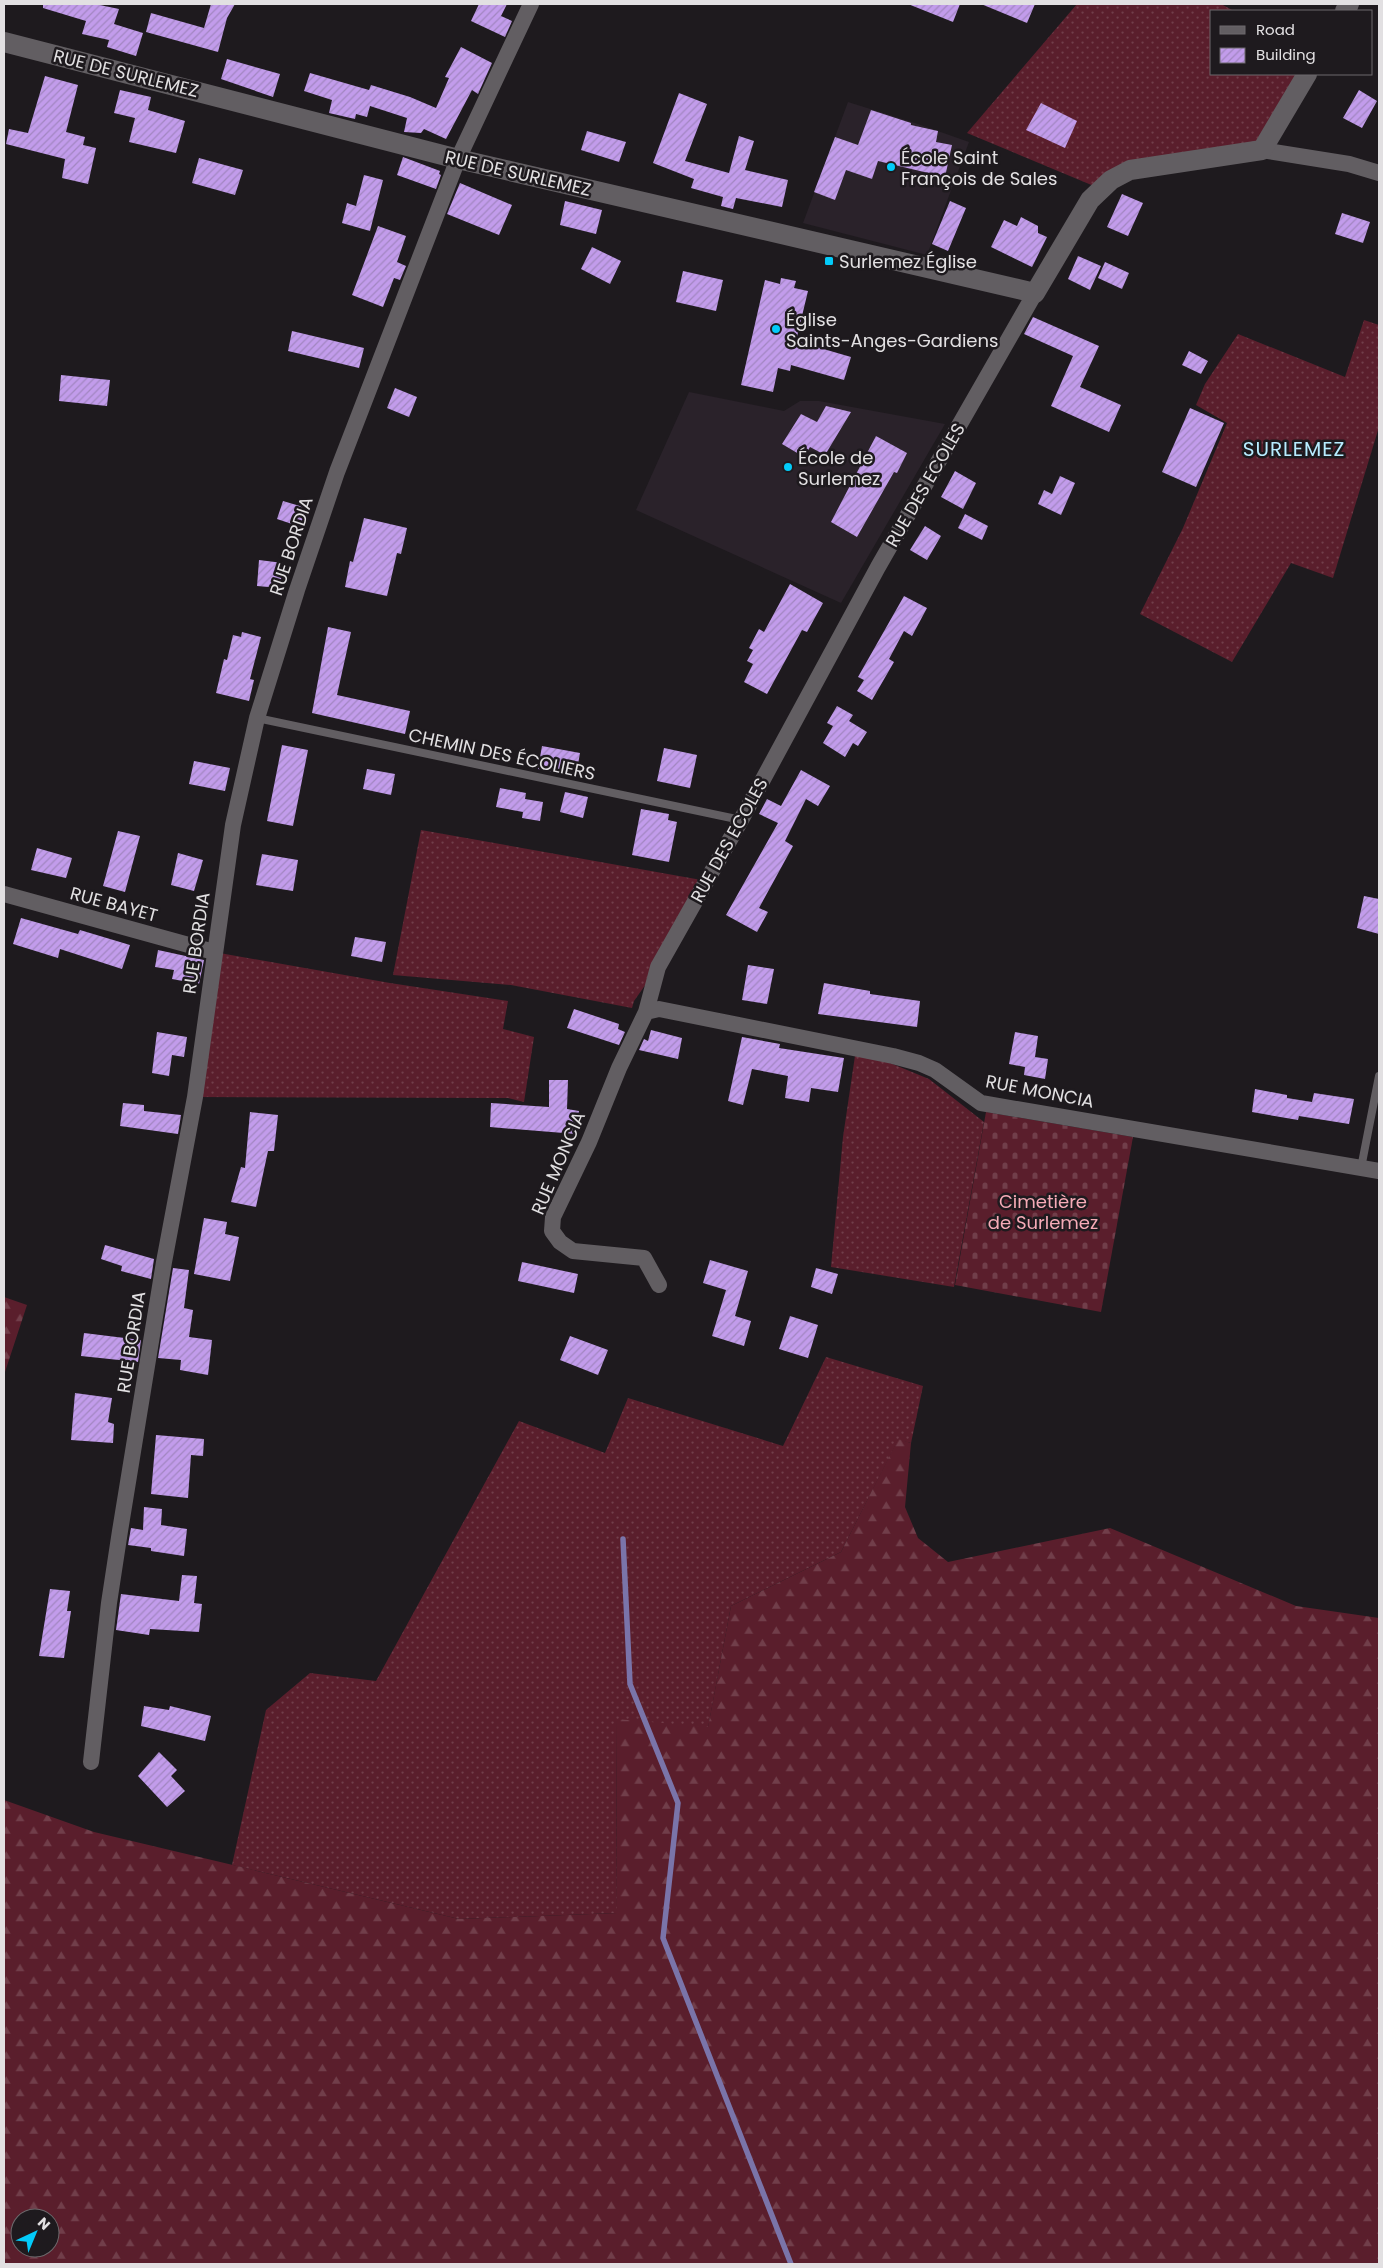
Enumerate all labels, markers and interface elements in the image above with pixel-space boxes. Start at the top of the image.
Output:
legend [1210,10,1373,75]
text: Road [1256,19,1295,40]
street label: RUE DE SURLEMEZ [51,43,201,103]
text: Building [1256,44,1316,65]
street label: RUE DE SURLEMEZ [443,144,593,202]
place label: École Saint François de Sales [901,145,1057,191]
marker: École Saint François de Sales [885,161,897,173]
place label: Surlemez Église [839,249,977,274]
marker: Surlemez Église [823,255,835,267]
place label: Église Saints-Anges-Gardiens [786,307,998,353]
marker: Église Saints-Anges-Gardiens [770,323,782,335]
street label: RUE DES ECOLES [879,418,971,552]
district label: SURLEMEZ [1243,435,1345,463]
place label: École de Surlemez [798,445,880,491]
marker: École de Surlemez [782,461,794,473]
street label: RUE BORDIA [263,493,319,599]
street label: CHEMIN DES ÉCOLIERS [406,722,598,786]
street label: RUE DES ECOLES [684,773,774,907]
street label: RUE BAYET [67,880,161,928]
street label: RUE BORDIA [176,890,216,996]
street label: RUE MONCIA [984,1068,1096,1114]
street label: RUE MONCIA [525,1108,591,1218]
park label: Cimetière de Surlemez [988,1189,1098,1235]
street label: RUE BORDIA [111,1289,151,1395]
north arrow [10,2208,60,2258]
text: N [33,2213,55,2234]

